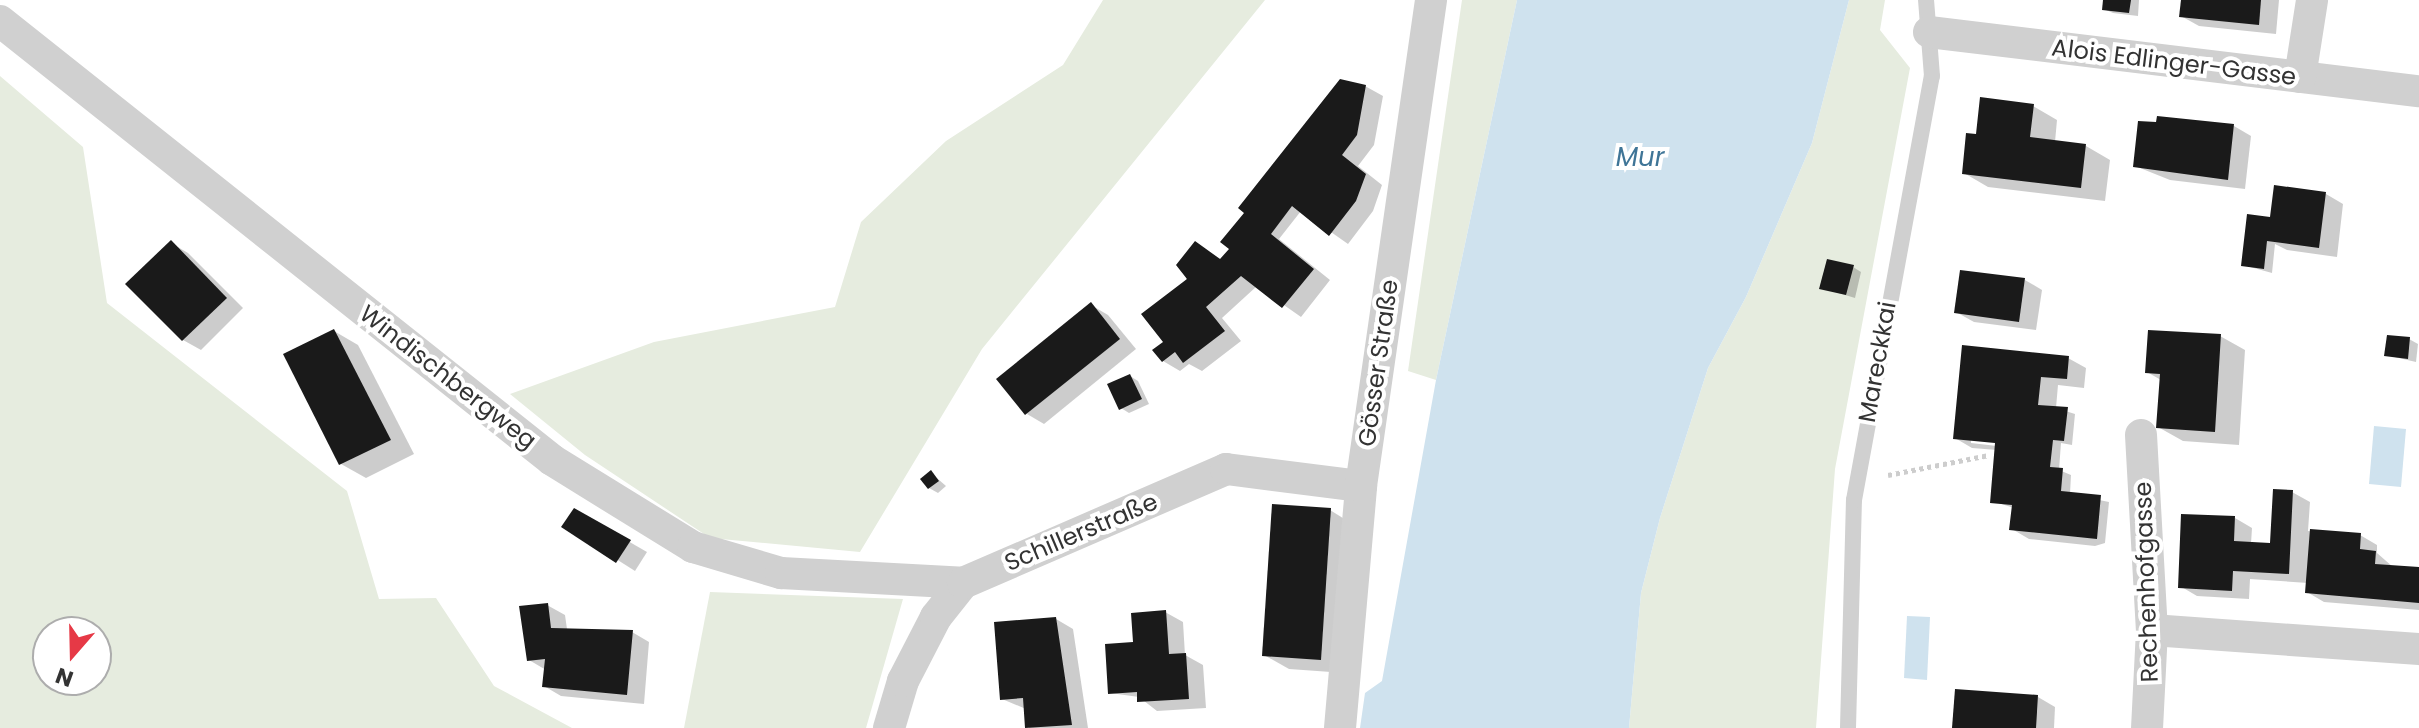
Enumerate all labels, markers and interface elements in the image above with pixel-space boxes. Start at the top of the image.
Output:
street label: Alois Edlinger-Gasse [2050,33,2298,91]
water label: Mur [1616,142,1664,174]
street label: Gösser Straße [1352,278,1404,448]
street label: Windischbergweg [354,299,542,455]
street label: Mareckkai [1852,299,1902,425]
street label: Rechenhofgasse [2128,481,2164,683]
street label: Schillerstraße [1000,487,1162,577]
north arrow [32,616,112,696]
text: N [51,660,77,695]

